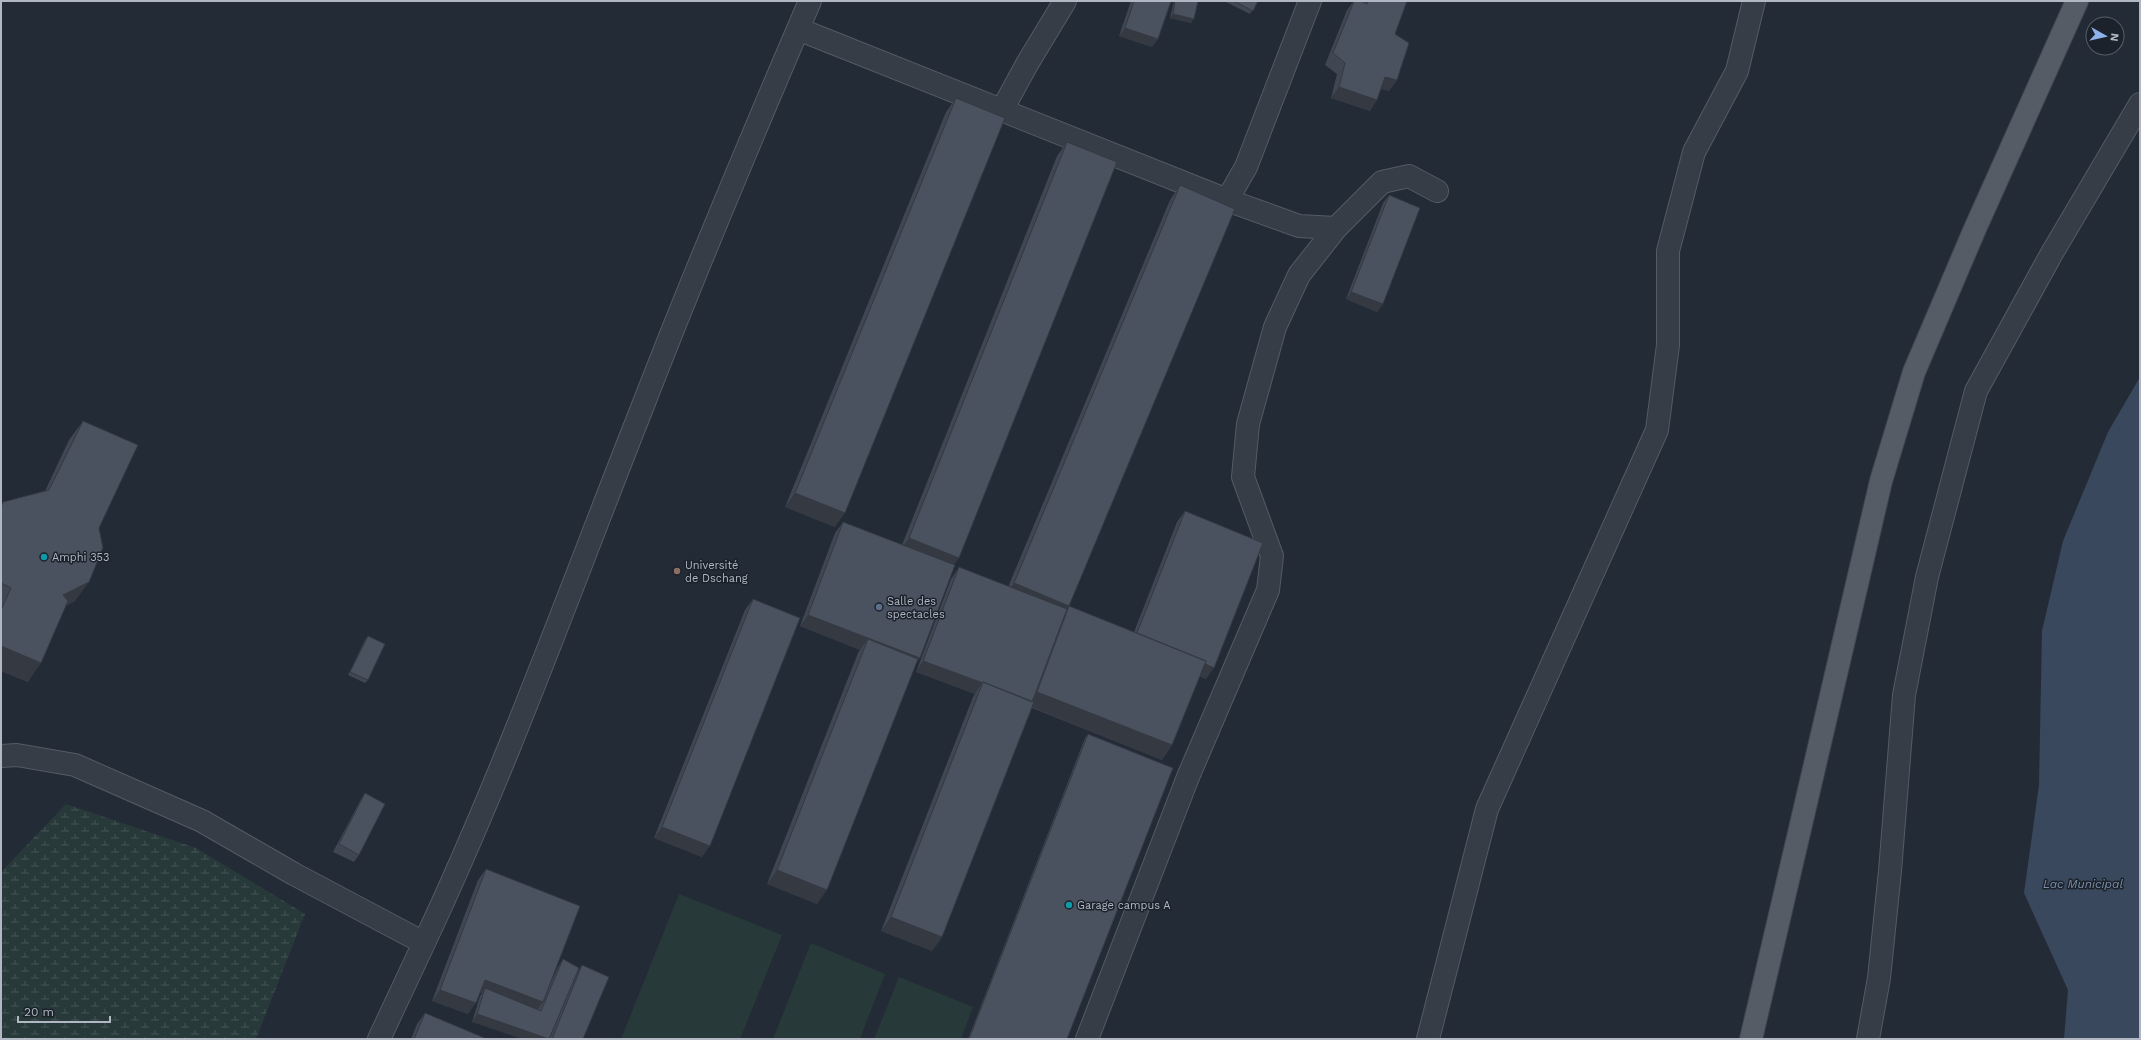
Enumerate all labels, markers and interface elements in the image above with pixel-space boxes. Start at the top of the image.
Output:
north arrow [2085,16,2125,56]
text: N [2107,32,2121,42]
place label: Amphi 353 [52,551,109,564]
marker: Amphi 353 [39,552,49,562]
place label: Université de Dschang [685,559,748,585]
marker: Université de Dschang [672,566,682,576]
place label: Salle des spectacles [887,595,945,621]
marker: Salle des spectacles [874,602,884,612]
water label: Lac Municipal [2043,877,2123,891]
place label: Garage campus A [1077,899,1171,912]
marker: Garage campus A [1064,900,1074,910]
scale bar [18,998,110,1024]
text: 20 m [24,1005,54,1019]

